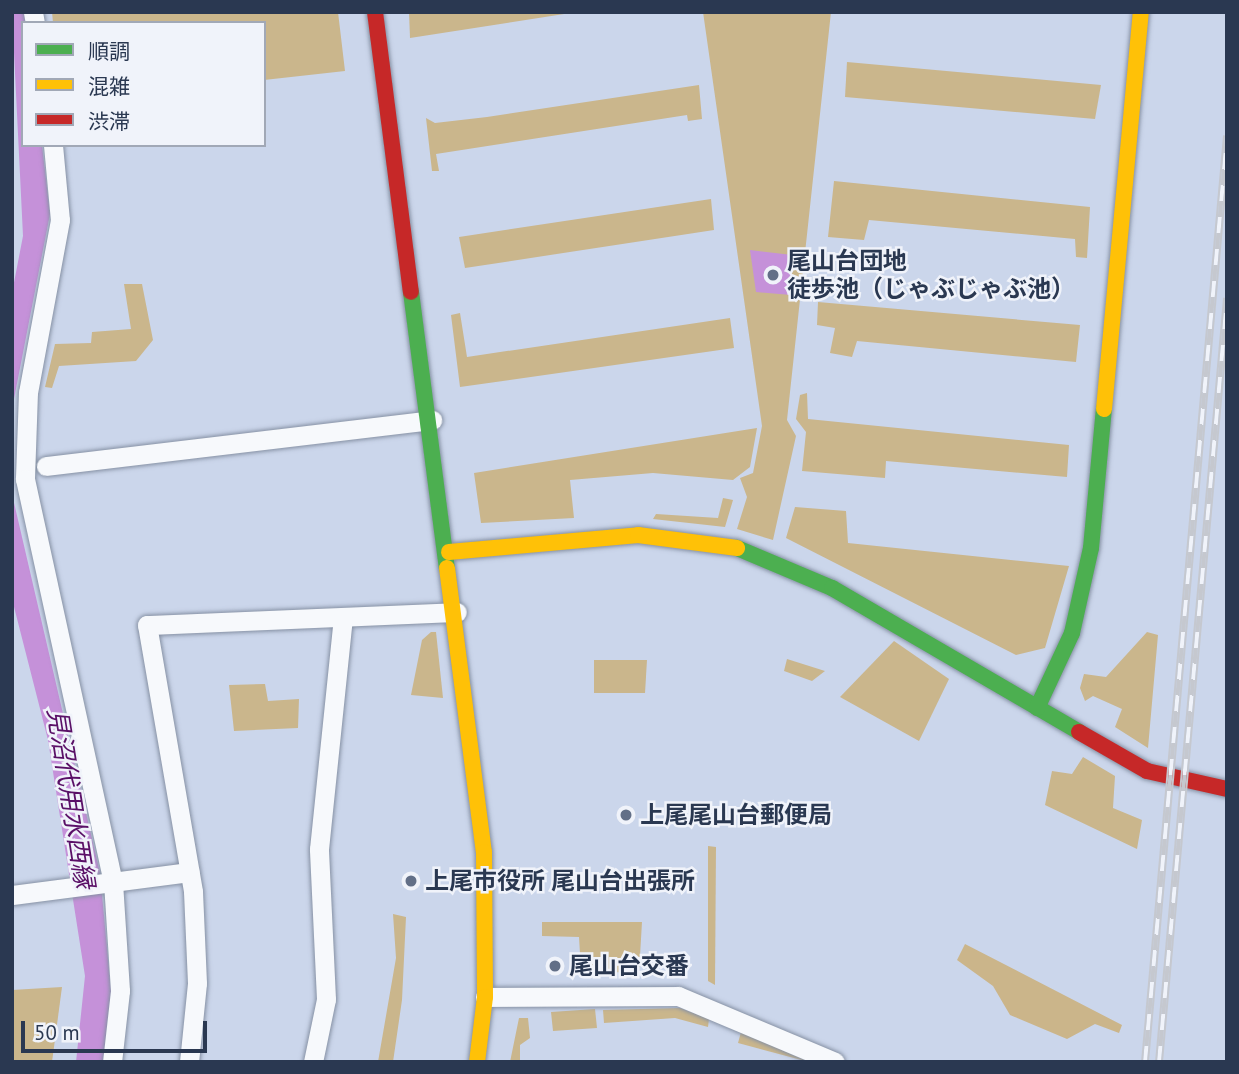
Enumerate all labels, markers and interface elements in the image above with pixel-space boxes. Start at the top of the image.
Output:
legend [21,21,266,147]
text: 順調 [88,38,130,65]
text: 混雑 [88,73,130,100]
text: 渋滞 [88,108,130,135]
place label: 尾山台団地 徒歩池（じゃぶじゃぶ池） [787,247,1075,303]
marker: 尾山台団地 徒歩池（じゃぶじゃぶ池） [765,267,781,283]
water label: 見沼代用水西縁 [41,706,101,890]
place label: 上尾尾山台郵便局 [640,801,832,829]
marker: 上尾尾山台郵便局 [618,807,634,823]
place label: 上尾市役所 尾山台出張所 [425,867,695,895]
marker: 上尾市役所 尾山台出張所 [403,873,419,889]
place label: 尾山台交番 [569,952,689,980]
marker: 尾山台交番 [547,958,563,974]
scale bar [24,1007,210,1052]
text: 50 m [34,1019,80,1046]

